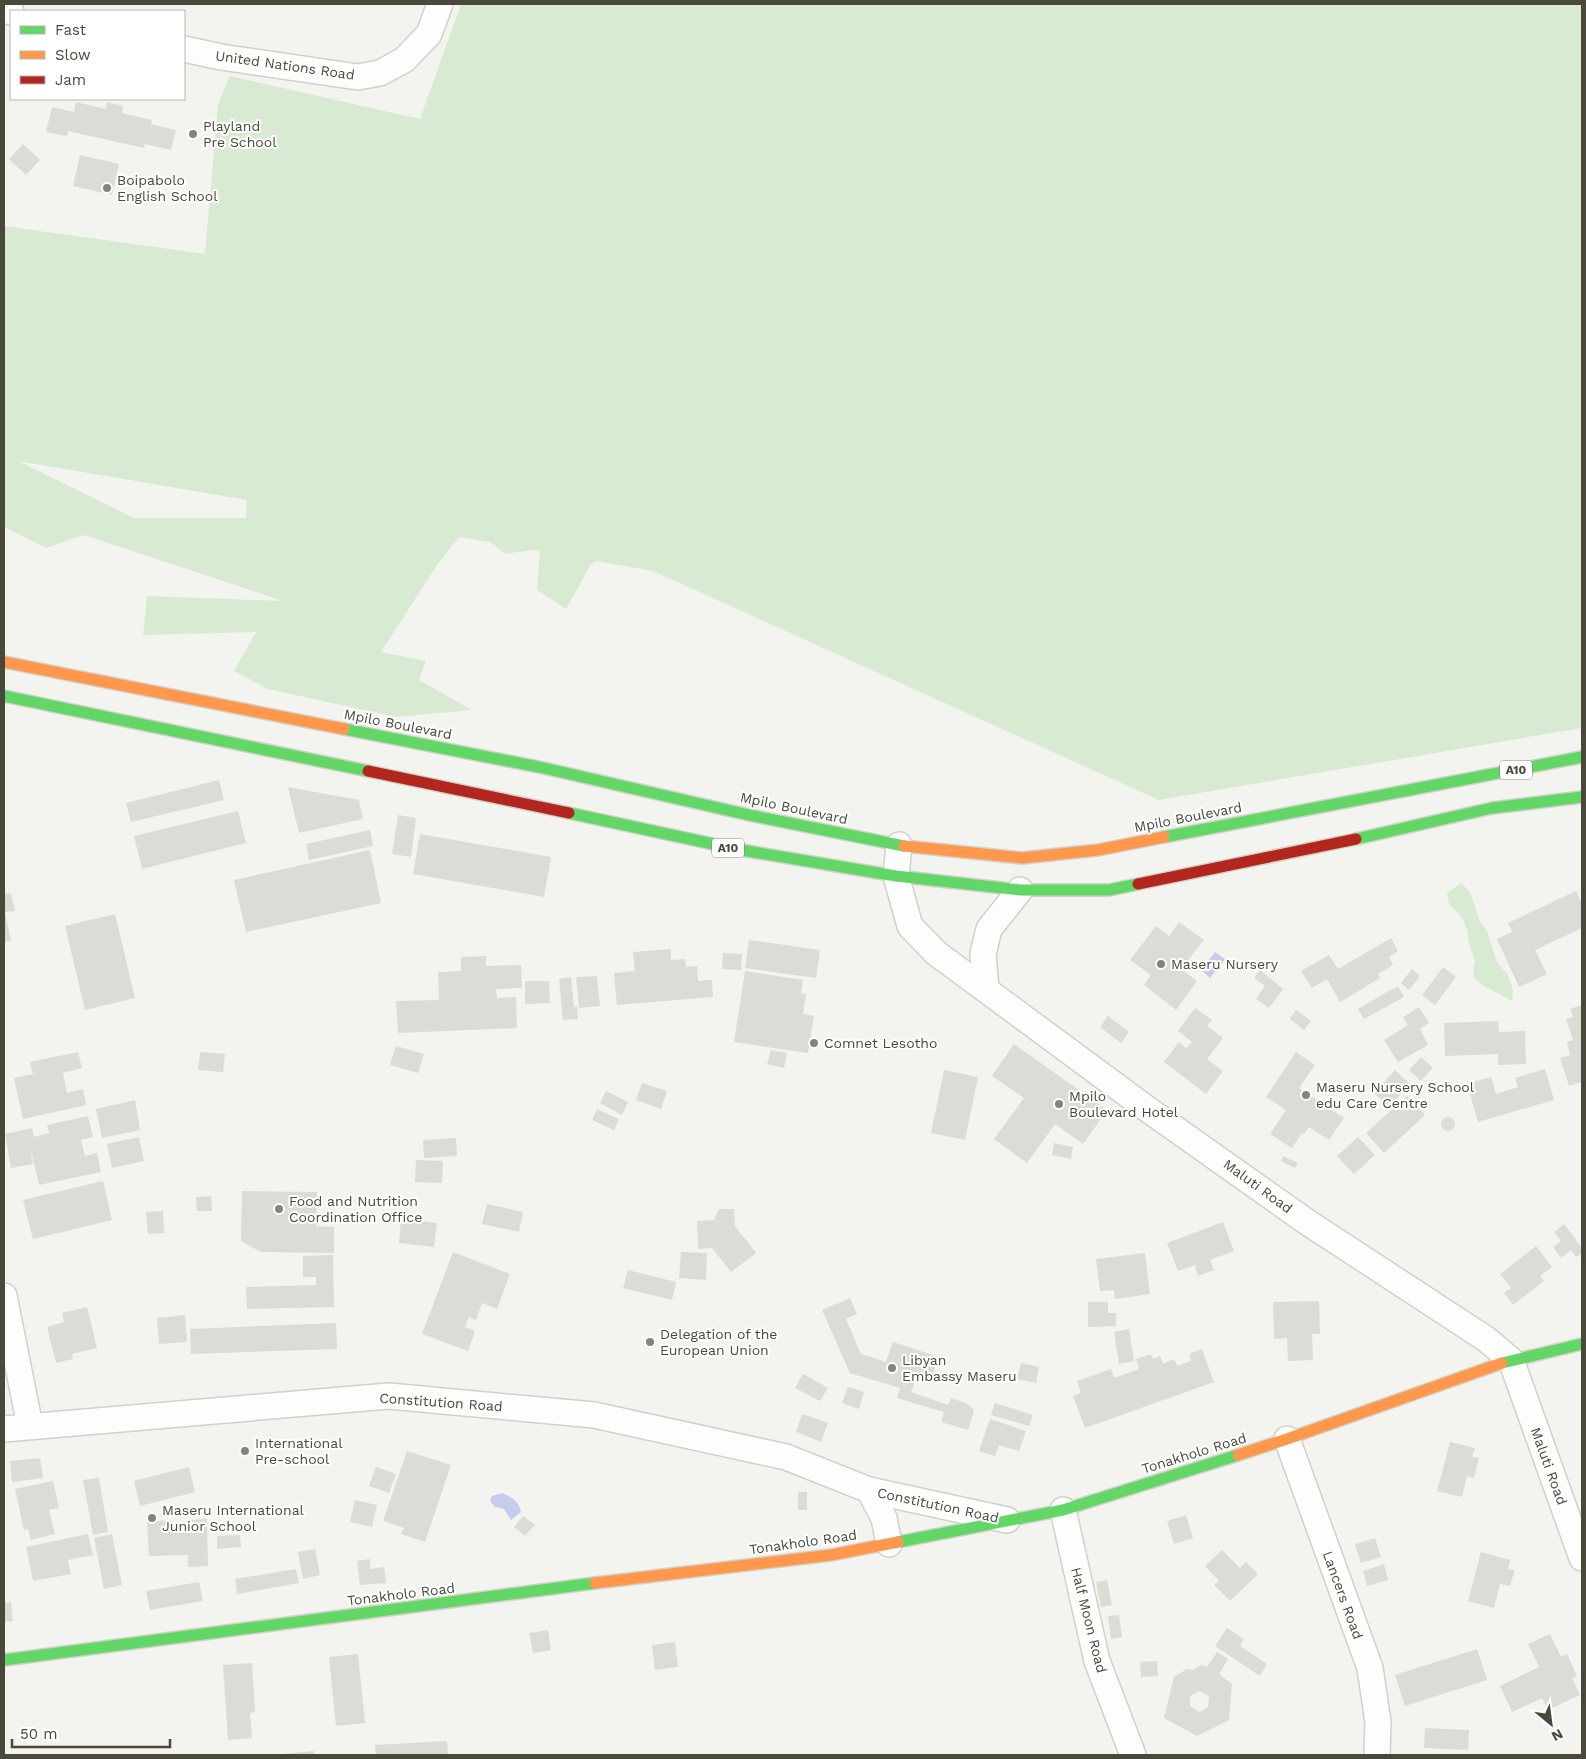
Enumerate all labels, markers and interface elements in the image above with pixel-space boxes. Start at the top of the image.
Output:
legend [10,10,185,100]
text: Fast [55,21,87,39]
text: Slow [55,46,91,64]
street label: United Nations Road [214,47,356,83]
text: Jam [55,71,86,89]
place label: Playland Pre School [203,118,277,150]
marker: Playland Pre School [187,128,199,140]
place label: Boipabolo English School [117,172,218,204]
marker: Boipabolo English School [101,182,113,194]
street label: Mpilo Boulevard [343,706,453,742]
road number: A10 [1500,760,1532,780]
street label: Mpilo Boulevard [739,789,849,827]
street label: Mpilo Boulevard [1133,799,1243,835]
road number: A10 [712,838,744,858]
place label: Maseru Nursery [1171,956,1279,972]
marker: Maseru Nursery [1155,958,1167,970]
place label: Comnet Lesotho [824,1035,937,1051]
marker: Comnet Lesotho [808,1037,820,1049]
place label: Maseru Nursery School edu Care Centre [1316,1079,1475,1111]
place label: Mpilo Boulevard Hotel [1069,1088,1179,1120]
marker: Maseru Nursery School edu Care Centre [1300,1089,1312,1101]
marker: Mpilo Boulevard Hotel [1053,1098,1065,1110]
street label: Maluti Road [1220,1156,1296,1216]
place label: Food and Nutrition Coordination Office [289,1193,422,1225]
marker: Food and Nutrition Coordination Office [273,1203,285,1215]
place label: Delegation of the European Union [660,1326,777,1358]
marker: Delegation of the European Union [644,1336,656,1348]
place label: Libyan Embassy Maseru [902,1352,1017,1384]
marker: Libyan Embassy Maseru [886,1362,898,1374]
street label: Constitution Road [379,1390,503,1414]
street label: Maluti Road [1528,1425,1570,1507]
street label: Tonakholo Road [1140,1429,1248,1477]
place label: International Pre-school [255,1435,343,1467]
marker: International Pre-school [239,1445,251,1457]
street label: Constitution Road [876,1484,1000,1526]
place label: Maseru International Junior School [162,1502,305,1534]
marker: Maseru International Junior School [146,1512,158,1524]
street label: Tonakholo Road [748,1527,858,1557]
street label: Lancers Road [1320,1549,1366,1641]
street label: Half Moon Road [1068,1565,1110,1675]
street label: Tonakholo Road [346,1579,456,1609]
north arrow [1526,1699,1576,1749]
scale bar [12,1716,170,1748]
text: 50 m [20,1725,57,1743]
text: N [1549,1726,1566,1745]

